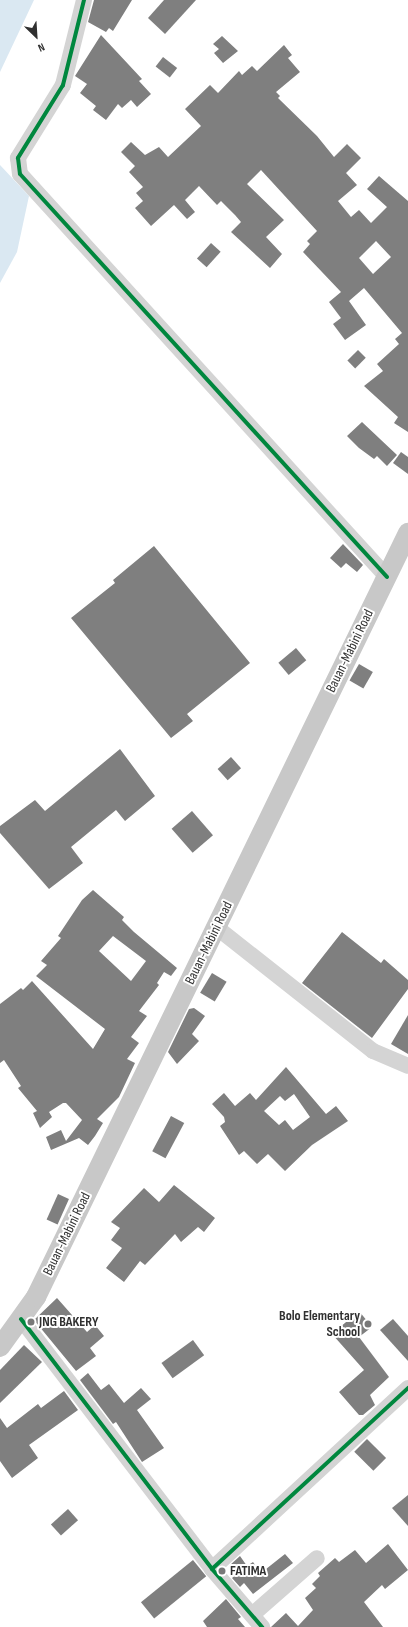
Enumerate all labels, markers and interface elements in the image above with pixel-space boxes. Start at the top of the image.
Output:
north arrow [16,16,56,56]
text: N [36,40,47,54]
street label: Bauan-Mabini Road [323,607,377,695]
street label: Bauan-Mabini Road [182,899,236,987]
street label: Bauan-Mabini Road [40,1190,94,1278]
place label: Bolo Elementary School [279,1308,360,1340]
place label: JNG BAKERY [39,1314,98,1330]
marker: JNG BAKERY [26,1317,36,1327]
marker: Bolo Elementary School [363,1319,373,1329]
place label: FATIMA [230,1563,266,1579]
marker: FATIMA [217,1566,227,1576]

